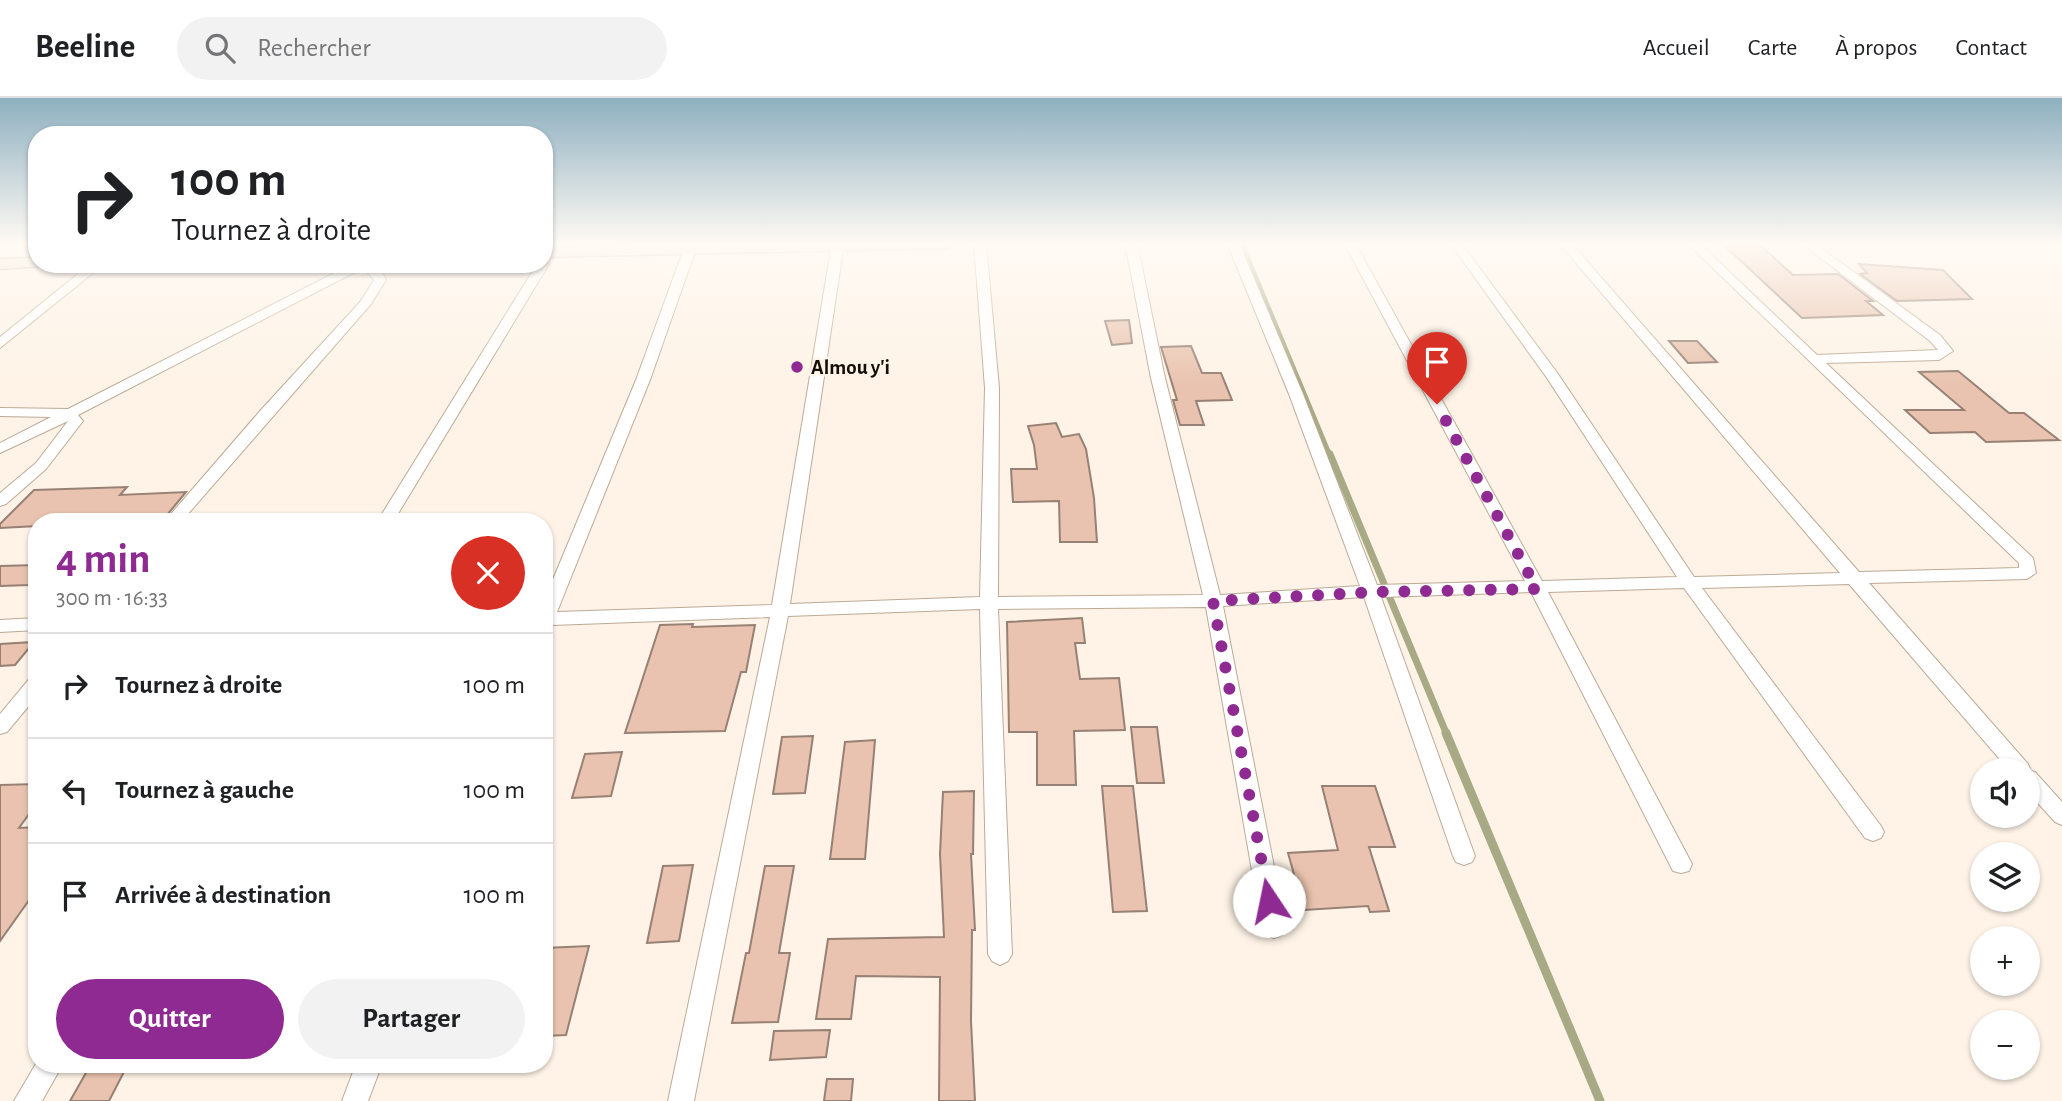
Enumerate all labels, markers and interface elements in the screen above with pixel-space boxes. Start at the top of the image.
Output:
search box [177,17,667,80]
icon: search [201,29,239,67]
text: Beeline [35,31,135,64]
text: Rechercher [257,35,371,61]
text: Accueil [1643,36,1710,60]
text: Carte [1748,36,1797,60]
text: À propos [1835,36,1917,60]
text: Contact [1955,36,2027,60]
icon: right [56,154,147,245]
text: 100 m [171,156,287,205]
text: Tournez à droite [171,214,371,246]
pin [1407,332,1467,404]
icon: arrive [1418,343,1456,381]
place label: Almou y'i [811,357,890,378]
marker: Almou y'i [789,359,805,375]
button: close [451,536,525,610]
text: 4 min [56,538,151,580]
text: 300 m · 16:33 [56,587,168,610]
icon: right [56,667,94,705]
text: Tournez à droite [115,672,282,698]
text: 100 m [464,672,525,698]
map controls [1970,758,2040,1080]
button: sound [1970,758,2040,828]
icon: left [56,772,94,810]
text: Tournez à gauche [115,777,294,803]
text: 100 m [464,777,525,803]
button: layers [1970,842,2040,912]
position arrow [1232,864,1306,938]
icon: arrive [56,877,94,915]
text: Arrivée à destination [115,882,331,908]
text: 100 m [464,882,525,908]
button: + [1970,926,2040,996]
button: Quitter [56,979,284,1059]
button: Partager [298,979,525,1059]
button: − [1970,1010,2040,1080]

